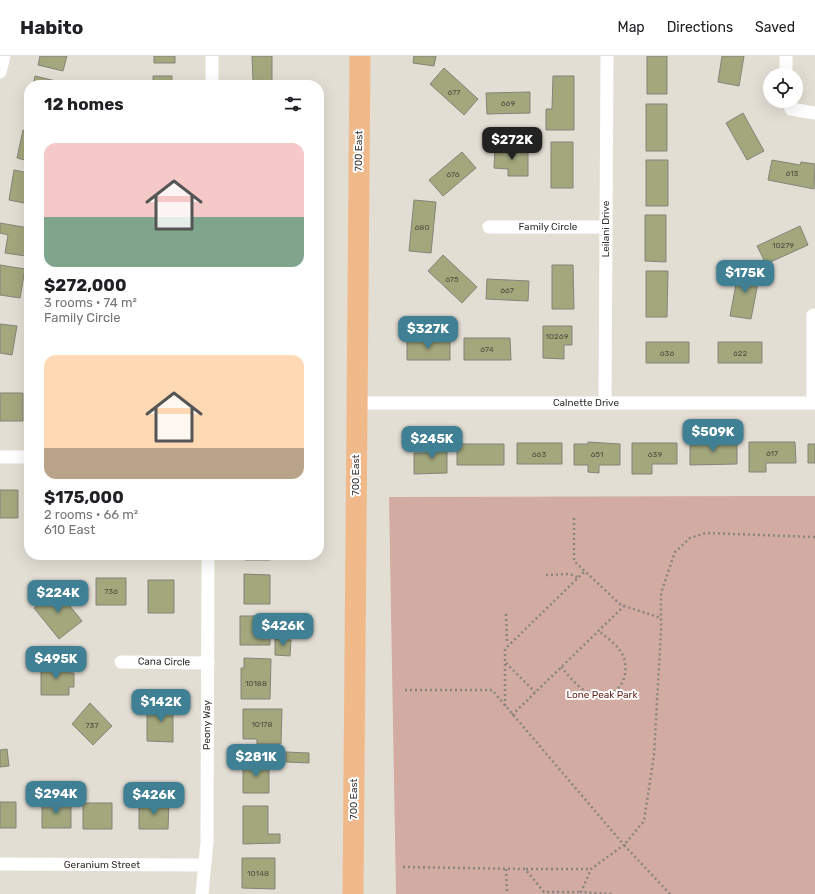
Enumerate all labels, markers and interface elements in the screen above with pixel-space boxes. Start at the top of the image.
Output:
text: Habito [20,16,83,39]
text: Map [618,19,645,36]
text: Directions [667,19,733,36]
text: Saved [755,19,795,36]
map controls [763,68,803,108]
button: locate [763,68,803,108]
house number: 677 [448,88,460,97]
icon: filters [282,93,304,115]
text: 12 homes [44,94,124,114]
house number: 669 [501,99,515,108]
pin: $272K [484,127,540,161]
street label: 700 East [353,130,365,172]
text: $272K [491,132,533,147]
icon: home [138,169,210,241]
house number: 613 [786,169,799,178]
house number: 676 [446,170,460,179]
street label: Leilani Drive [600,200,612,257]
street label: Family Circle [519,221,578,233]
house number: 680 [415,223,430,232]
house number: 10279 [772,241,794,250]
pin: $175K [717,260,773,294]
text: $175K [725,265,765,280]
text: $272,000 [44,275,126,295]
house number: 675 [445,275,459,284]
house number: 667 [500,286,514,295]
text: 3 rooms · 74 m² [44,295,137,310]
text: Family Circle [44,310,121,325]
pin: $327K [400,316,456,350]
text: $327K [407,321,449,336]
house number: 10269 [546,332,569,341]
house number: 674 [480,345,494,354]
house number: 636 [660,349,674,358]
house number: 622 [733,349,747,358]
icon: home [138,381,210,453]
street label: Calnette Drive [553,397,619,409]
pin: $509K [685,419,741,453]
text: $509K [692,424,734,439]
pin: $245K [404,426,460,460]
text: $245K [411,431,453,446]
house number: 617 [766,449,778,458]
house number: 663 [532,450,546,459]
house number: 651 [591,450,603,459]
house number: 639 [648,450,662,459]
street label: 700 East [350,454,362,495]
text: $175,000 [44,487,124,507]
text: 2 rooms · 66 m² [44,507,138,522]
text: 610 East [44,522,95,537]
pin: $224K [30,580,86,614]
text: $224K [36,585,80,600]
house number: 736 [104,587,118,596]
pin: $426K [255,613,311,647]
text: $426K [261,618,305,633]
pin: $495K [28,646,84,680]
text: $495K [35,651,77,666]
street label: Cana Circle [138,656,191,668]
house number: 10188 [245,679,267,688]
pin: $142K [133,689,189,723]
park label: Lone Peak Park [566,689,638,701]
text: $142K [140,694,182,709]
street label: Peony Way [201,700,213,750]
house number: 10178 [251,720,273,729]
house number: 737 [85,721,99,730]
pin: $281K [228,744,284,778]
text: $281K [235,749,277,764]
street label: 700 East [348,778,360,819]
pin: $294K [28,781,84,815]
pin: $426K [126,782,182,816]
text: $294K [35,786,77,801]
text: $426K [132,787,176,802]
street label: Geranium Street [64,859,140,871]
house number: 10148 [247,869,269,878]

